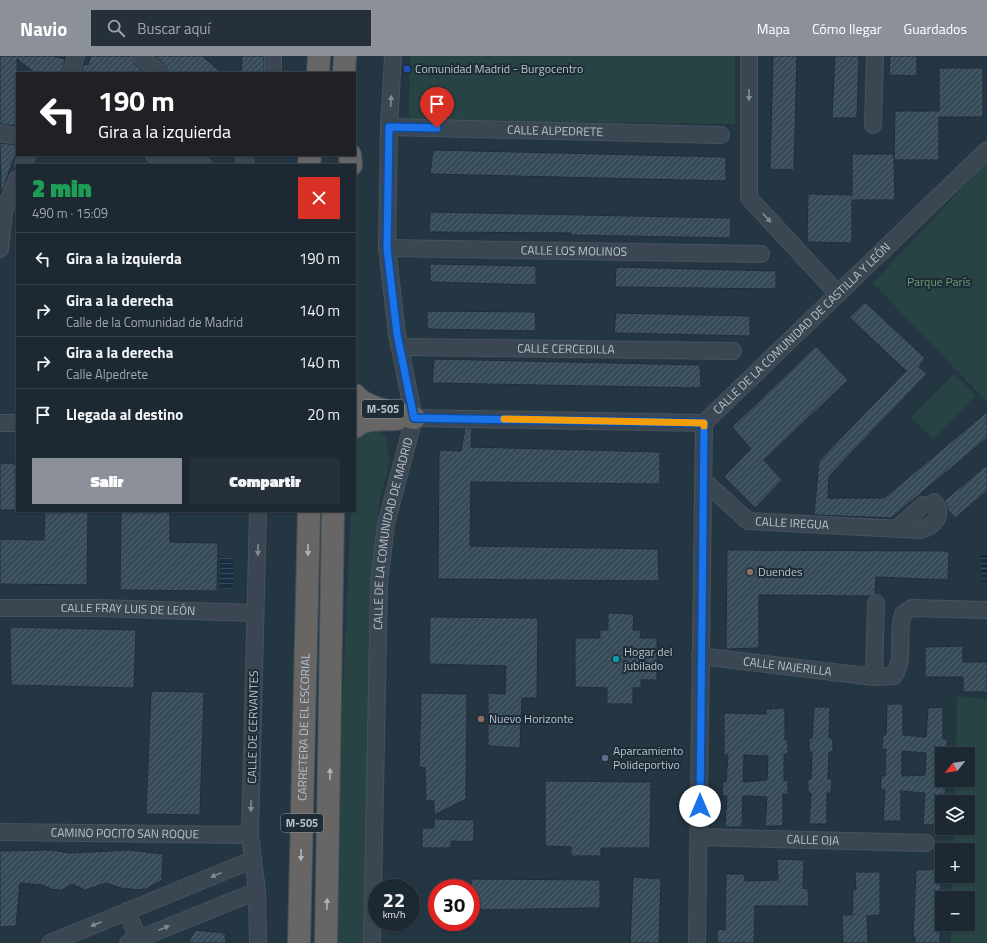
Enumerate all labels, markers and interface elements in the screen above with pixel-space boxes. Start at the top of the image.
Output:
search box [91,10,371,46]
text: Navio [20,14,67,43]
icon: search [105,17,127,39]
text: Buscar aquí [137,17,211,40]
text: Mapa [757,18,790,39]
text: Cómo llegar [812,18,882,39]
text: Guardados [904,18,967,39]
place label: Comunidad Madrid - Burgocentro [415,59,583,78]
marker: Comunidad Madrid - Burgocentro [402,64,412,74]
text: 190 m [98,79,175,122]
pin [420,87,454,128]
icon: left [32,88,84,140]
one-way arrow [746,89,752,102]
icon: arrive [426,93,448,115]
one-way arrow [387,95,394,107]
text: Gira a la izquierda [98,118,231,145]
street label: CALLE ALPEDRETE [507,120,603,141]
text: 2 min [32,170,92,206]
button: close [298,177,340,219]
text: 490 m · 15:09 [32,203,108,223]
one-way arrow [762,213,772,223]
street label: CALLE DE LA COMUNIDAD DE CASTILLA Y LEÓN [708,238,895,419]
street label: CALLE LOS MOLINOS [521,240,627,261]
text: Gira a la izquierda [66,247,182,270]
text: 190 m [299,247,340,270]
icon: left [32,248,54,270]
park label: Parque París [907,272,971,291]
text: Gira a la derecha [66,289,173,312]
text: 140 m [299,299,340,322]
icon: right [32,300,54,322]
text: Calle de la Comunidad de Madrid [66,312,243,332]
street label: CALLE CERCEDILLA [517,338,615,359]
text: Gira a la derecha [66,341,173,364]
text: 140 m [299,351,340,374]
icon: right [32,352,54,374]
text: Calle Alpedrete [66,364,148,384]
road number: M-505 [362,400,404,418]
text: Llegada al destino [66,403,183,426]
text: 20 m [307,403,340,426]
icon: arrive [32,404,54,426]
street label: CALLE DE LA COMUNIDAD DE MADRID [368,435,418,630]
button: Salir [32,458,182,504]
button: Compartir [190,458,340,504]
street label: CALLE IREGUA [755,511,829,534]
one-way arrow [255,544,261,557]
one-way arrow [305,544,311,557]
place label: Duendes [758,562,803,581]
marker: Duendes [745,567,755,577]
street label: CALLE FRAY LUIS DE LEÓN [61,598,196,620]
place label: Hogar del jubilado [623,642,673,675]
street label: CALLE NAJERILLA [742,651,833,681]
street label: CARRETERA DE EL ESCORIAL [292,653,315,801]
marker: Hogar del jubilado [611,654,621,664]
street label: CALLE DE CERVANTES [242,670,263,784]
place label: Nuevo Horizonte [489,709,574,728]
marker: Nuevo Horizonte [476,714,486,724]
place label: Aparcamiento Polideportivo [613,741,683,774]
north arrow [935,747,975,787]
map controls [935,747,975,931]
marker: Aparcamiento Polideportivo [600,753,610,763]
one-way arrow [327,767,333,780]
position arrow [679,785,721,827]
button: layers [935,795,975,835]
one-way arrow [247,800,254,812]
road number: M-505 [281,814,323,832]
street label: CAMINO POCITO SAN ROQUE [51,823,200,843]
street label: CALLE OJA [786,829,840,850]
button: + [935,843,975,883]
one-way arrow [298,849,304,862]
one-way arrow [210,872,222,878]
speed limit sign: 30 [428,879,480,931]
text: 22 [383,884,405,915]
button: − [935,891,975,931]
one-way arrow [324,897,330,910]
text: km/h [383,907,405,922]
one-way arrow [89,921,101,927]
one-way arrow [159,925,171,931]

